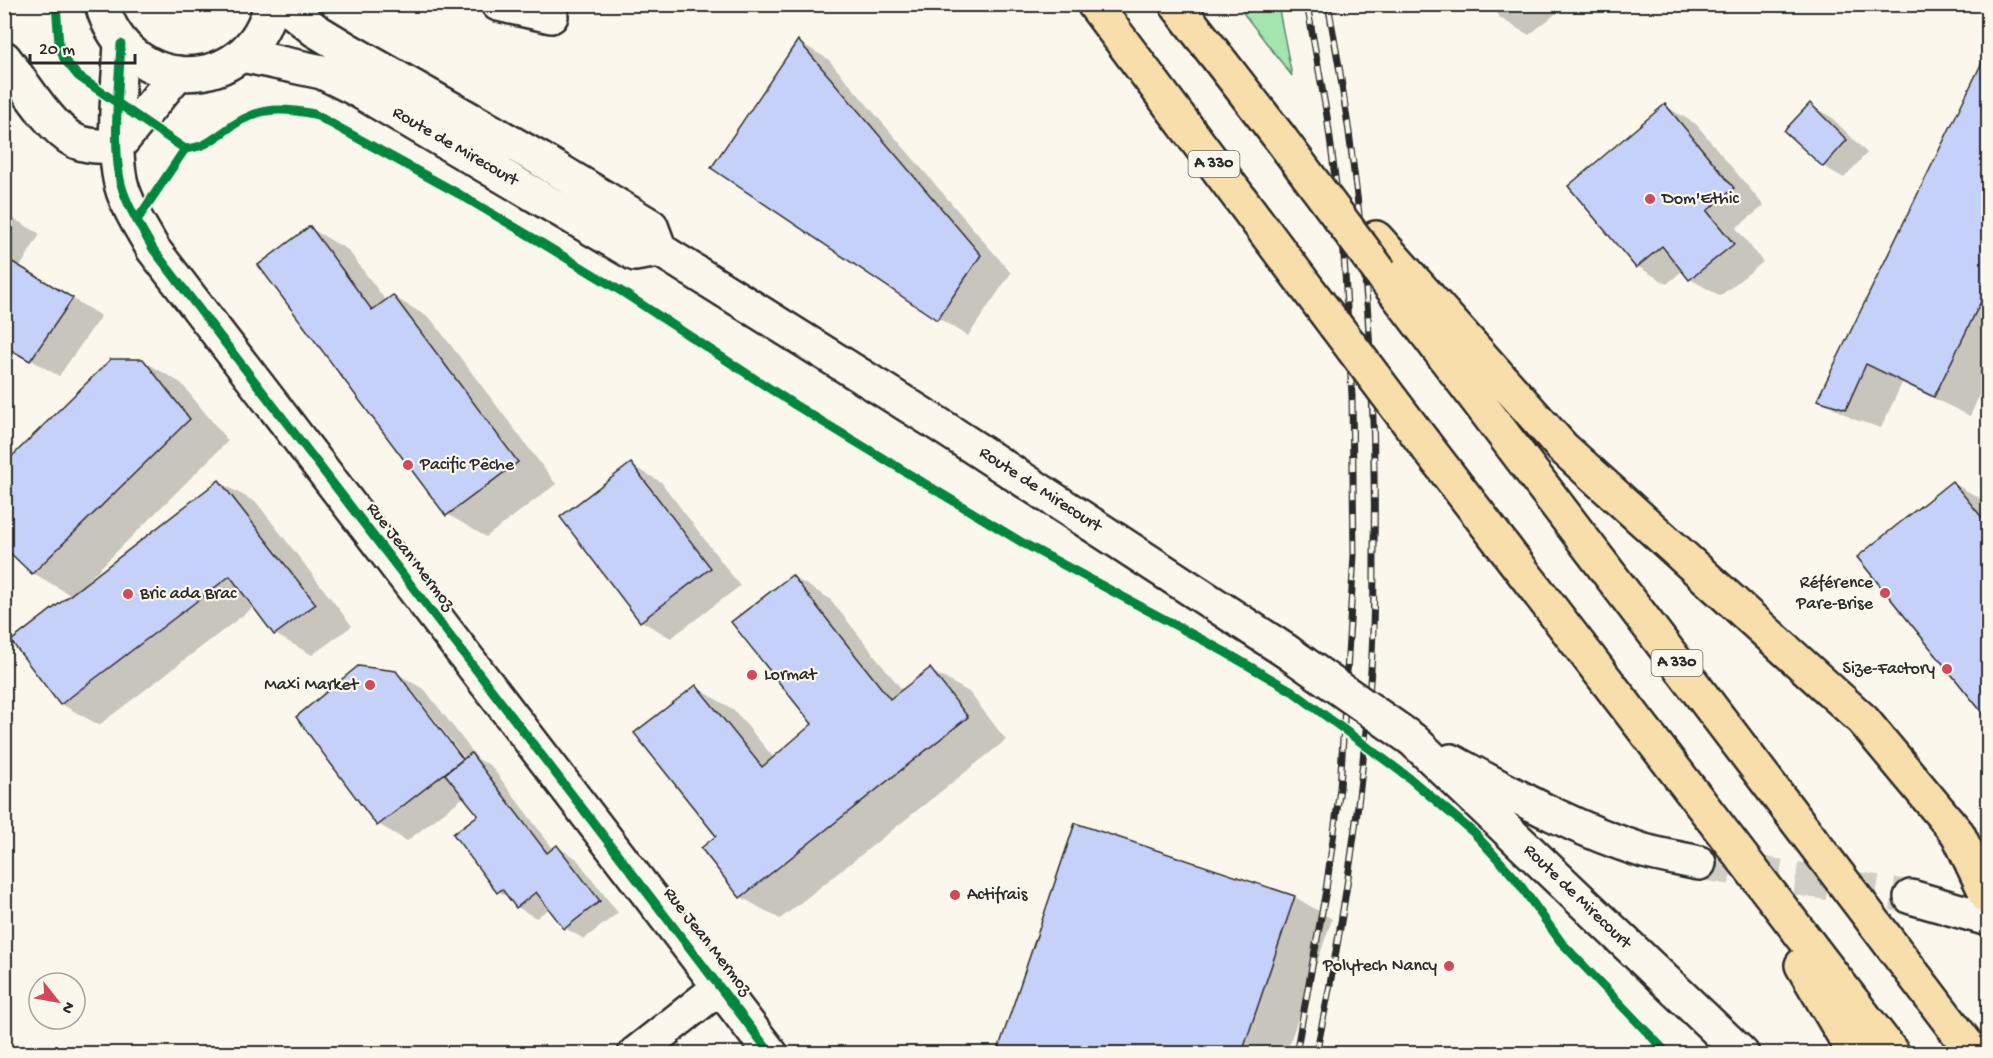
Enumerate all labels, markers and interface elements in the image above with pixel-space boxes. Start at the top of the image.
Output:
scale bar [30,27,135,65]
text: 20 m [39,40,75,61]
street label: Route de Mirecourt [388,102,523,192]
road number: A 330 [1188,151,1240,177]
place label: Dom'Ethic [1661,189,1740,210]
marker: Dom'Ethic [1643,192,1657,206]
street label: Route de Mirecourt [975,443,1107,538]
place label: Pacific Pêche [419,455,515,476]
marker: Pacific Pêche [401,458,415,472]
street label: Rue Jean Mermoz [361,499,459,616]
place label: Référence Pare-Brise [1795,573,1874,615]
place label: Bric ada Brac [139,584,237,605]
marker: Référence Pare-Brise [1878,586,1892,600]
marker: Bric ada Brac [121,587,135,601]
road number: A 330 [1652,650,1702,676]
place label: Size-Factory [1843,659,1935,680]
marker: Size-Factory [1940,662,1954,676]
place label: Lormat [764,665,818,686]
marker: Lormat [745,668,759,682]
place label: Maxi Market [264,675,360,696]
marker: Maxi Market [363,678,377,692]
street label: Route de Mirecourt [1519,840,1637,955]
street label: Rue Jean Mermoz [658,884,756,1001]
place label: Actifrais [967,885,1029,906]
marker: Actifrais [948,888,962,902]
place label: Polytech Nancy [1322,956,1437,977]
marker: Polytech Nancy [1442,959,1456,973]
north arrow [27,971,87,1031]
text: N [56,998,78,1017]

